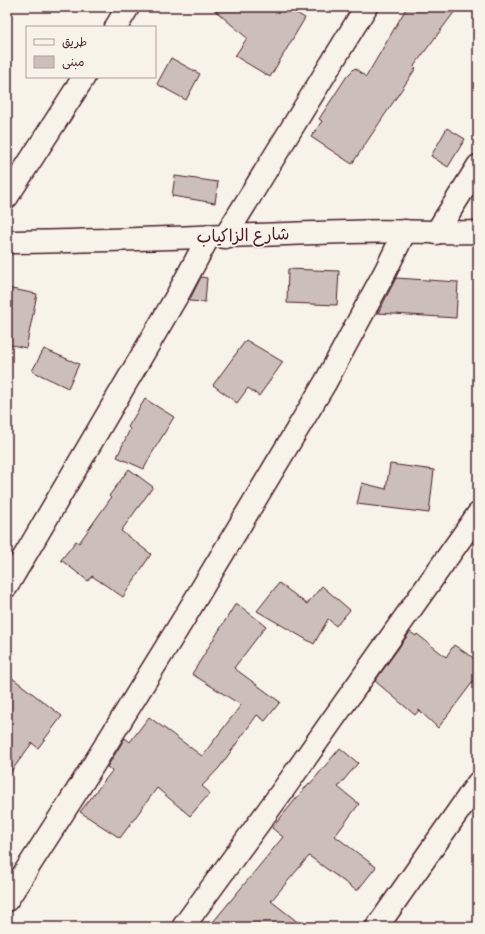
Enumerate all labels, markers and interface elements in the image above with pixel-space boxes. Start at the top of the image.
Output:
legend [26,26,156,78]
text: طريق [62,35,87,49]
text: مبنى [62,55,85,70]
street label: شارع الزاكياب [196,223,290,249]

